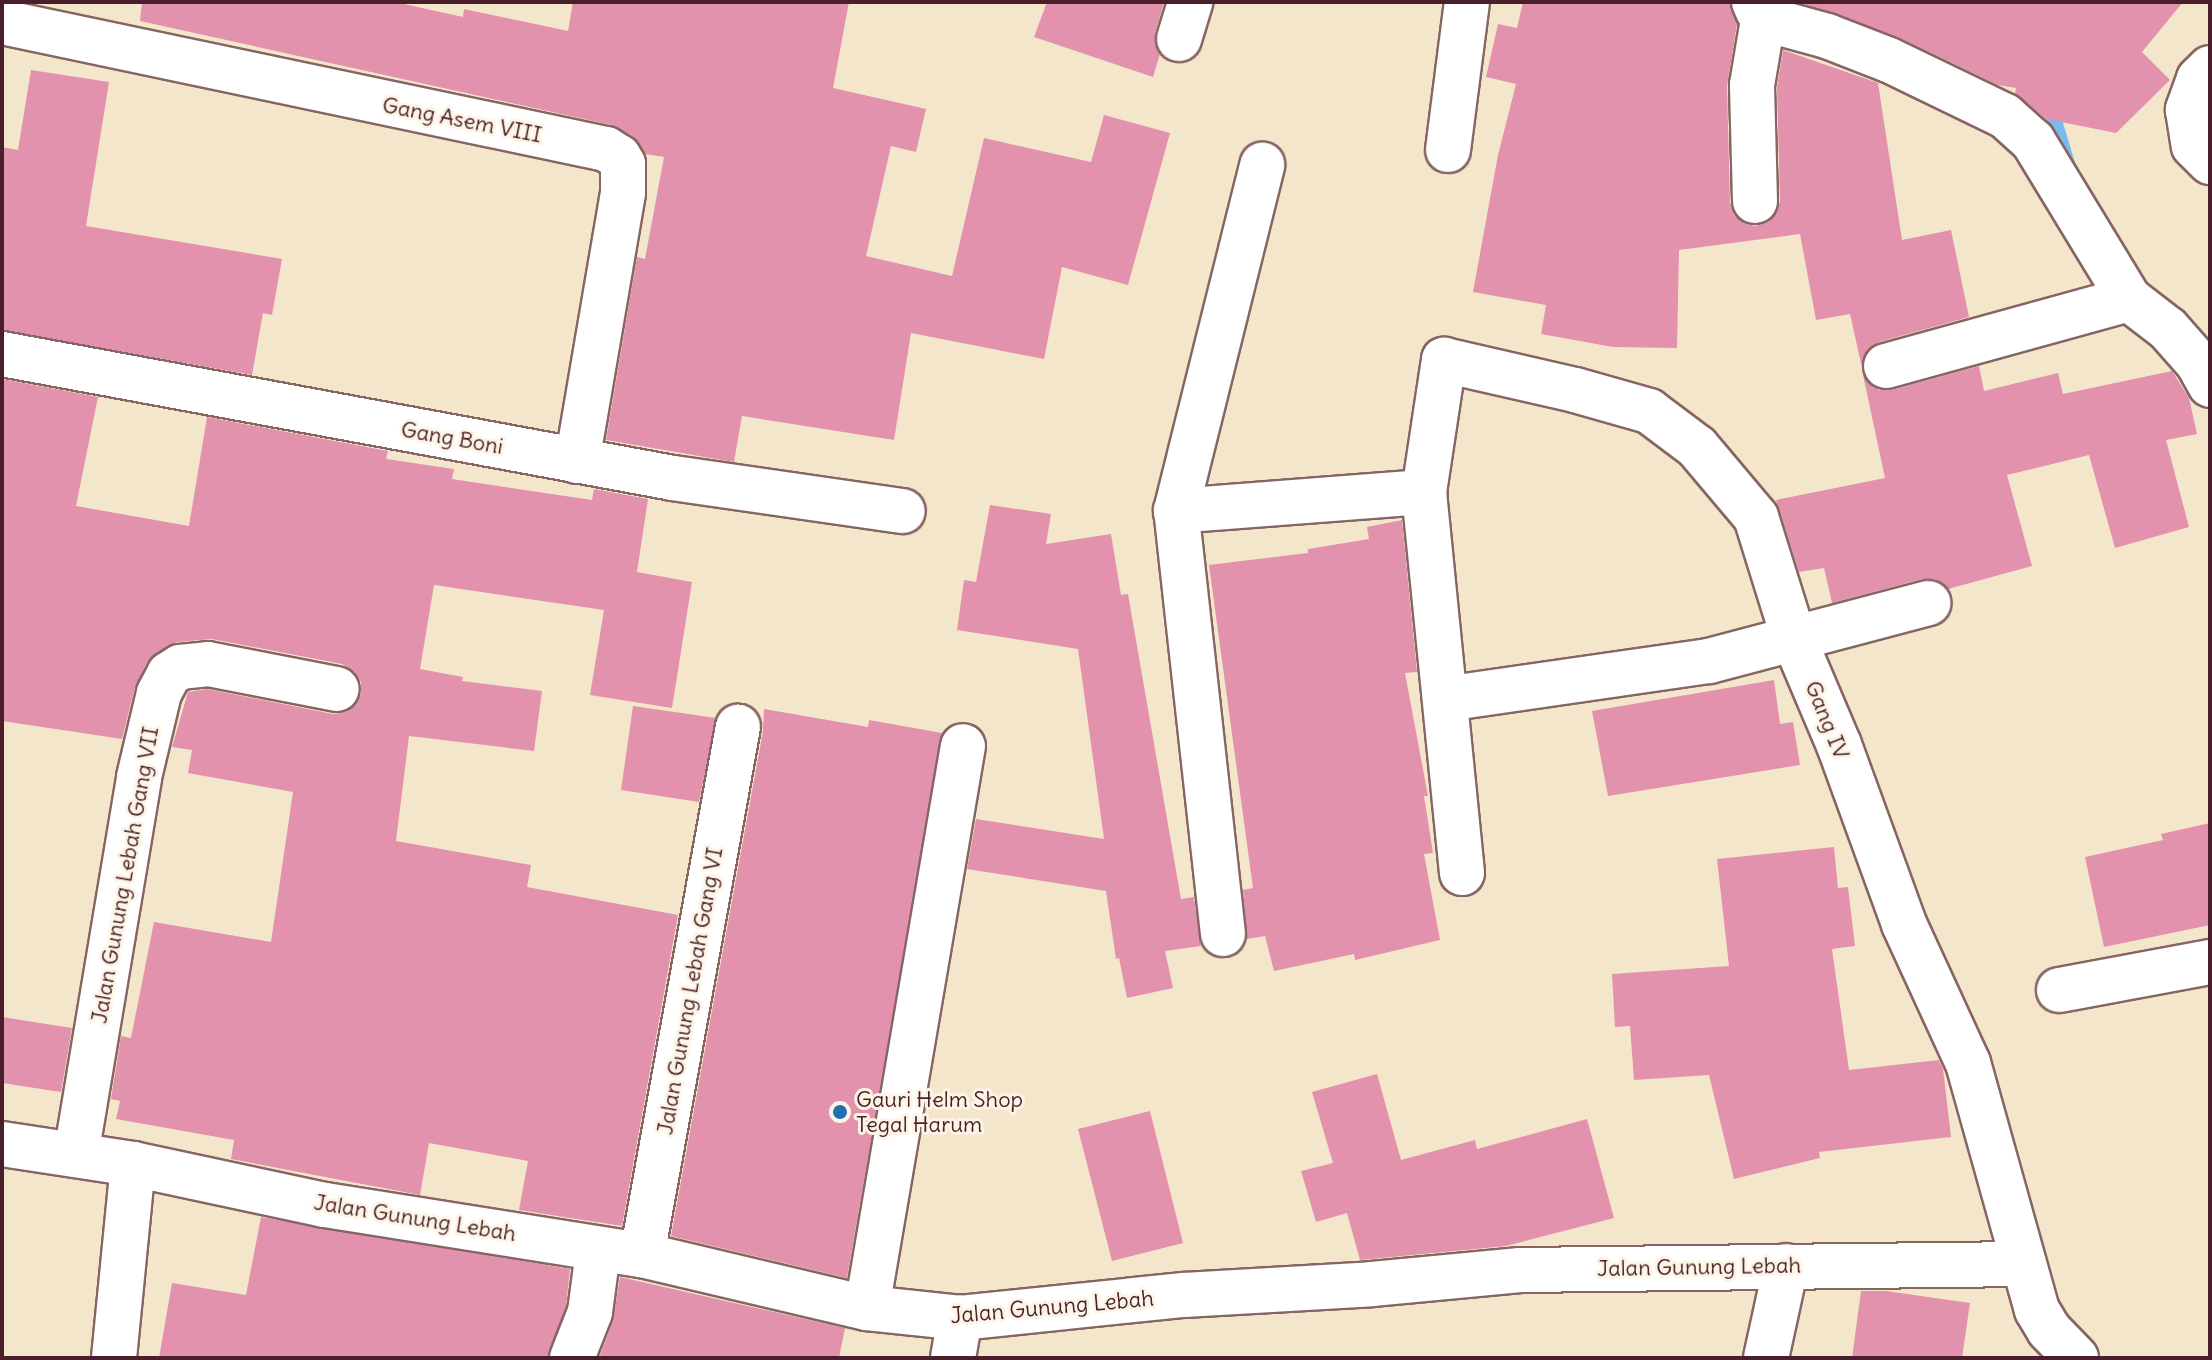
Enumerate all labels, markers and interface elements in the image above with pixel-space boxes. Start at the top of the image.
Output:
street label: Gang Asem VIII [380,92,544,148]
street label: Gang Boni [399,416,505,460]
street label: Gang IV [1799,677,1855,763]
street label: Jalan Gunung Lebah Gang VII [86,724,164,1026]
street label: Jalan Gunung Lebah Gang VI [652,845,728,1137]
place label: Gauri Helm Shop Tegal Harum [856,1086,1023,1138]
marker: Gauri Helm Shop Tegal Harum [831,1103,849,1121]
street label: Jalan Gunung Lebah [312,1189,518,1247]
street label: Jalan Gunung Lebah [1597,1252,1801,1282]
street label: Jalan Gunung Lebah [949,1285,1155,1329]

